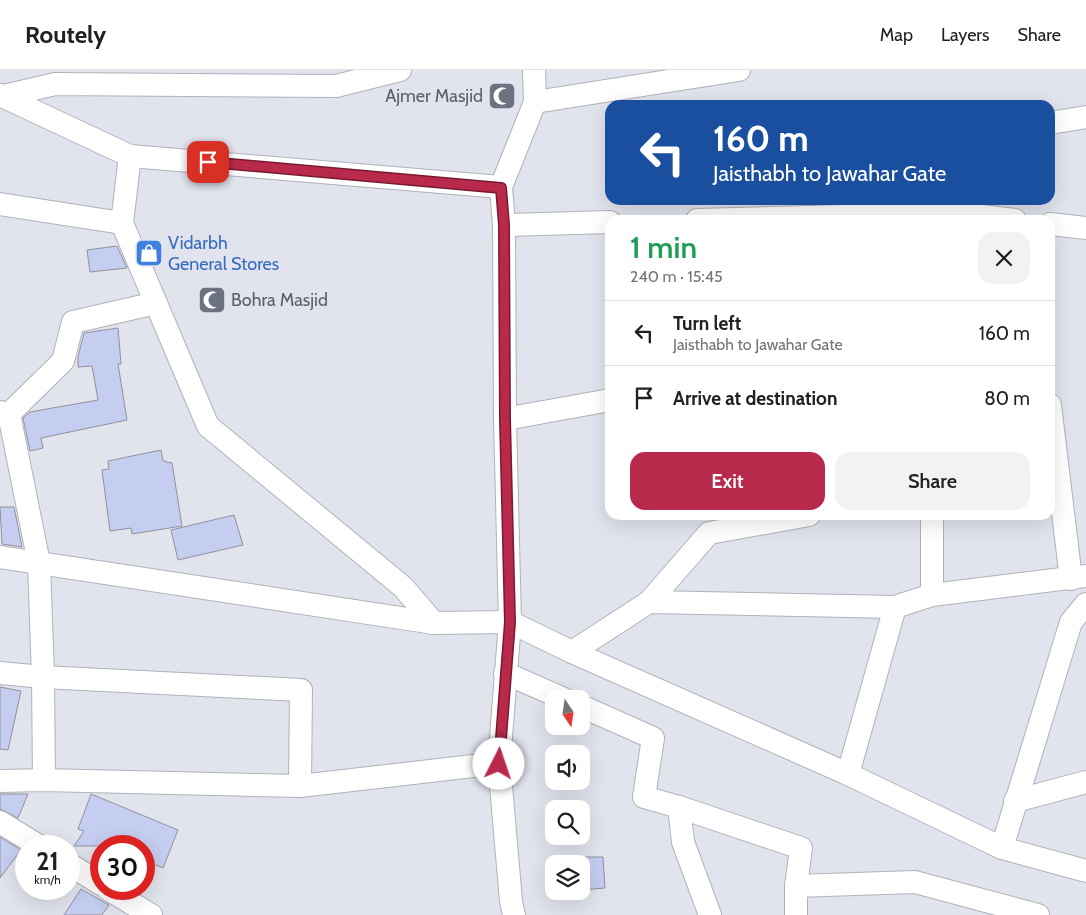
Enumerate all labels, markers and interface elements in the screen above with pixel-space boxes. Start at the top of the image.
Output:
text: Routely [25,20,106,49]
text: Map [880,24,913,46]
text: Layers [941,24,990,46]
text: Share [1018,24,1061,46]
mosque icon: Ajmer Masjid [487,81,517,111]
place label: Ajmer Masjid [385,85,483,107]
text: 160 m [713,117,809,160]
icon: left [630,120,695,185]
pin [187,141,229,183]
icon: arrive [194,148,222,176]
text: Jaisthabh to Jawahar Gate [713,160,946,187]
text: 1 min [630,229,697,266]
place label: Vidarbh General Stores [168,232,279,275]
button: close [978,232,1030,284]
shop icon: Vidarbh General Stores [134,238,164,268]
text: 240 m · 15:45 [630,267,723,286]
mosque icon: Bohra Masjid [197,285,227,315]
place label: Bohra Masjid [231,289,328,311]
text: Turn left [673,312,741,335]
icon: left [630,319,658,347]
text: 160 m [979,322,1030,345]
text: Jaisthabh to Jawahar Gate [673,335,843,354]
icon: arrive [630,384,658,412]
text: Arrive at destination [673,387,837,410]
text: 80 m [984,387,1030,410]
button: Exit [630,452,825,510]
button: Share [835,452,1030,510]
north arrow [545,690,590,735]
map controls [545,690,590,900]
position arrow [472,737,524,789]
button: sound [545,745,590,790]
button: search [545,800,590,845]
speed limit sign: 30 [90,835,155,900]
text: 21 [36,846,59,876]
button: layers [545,855,590,900]
text: km/h [34,872,61,887]

